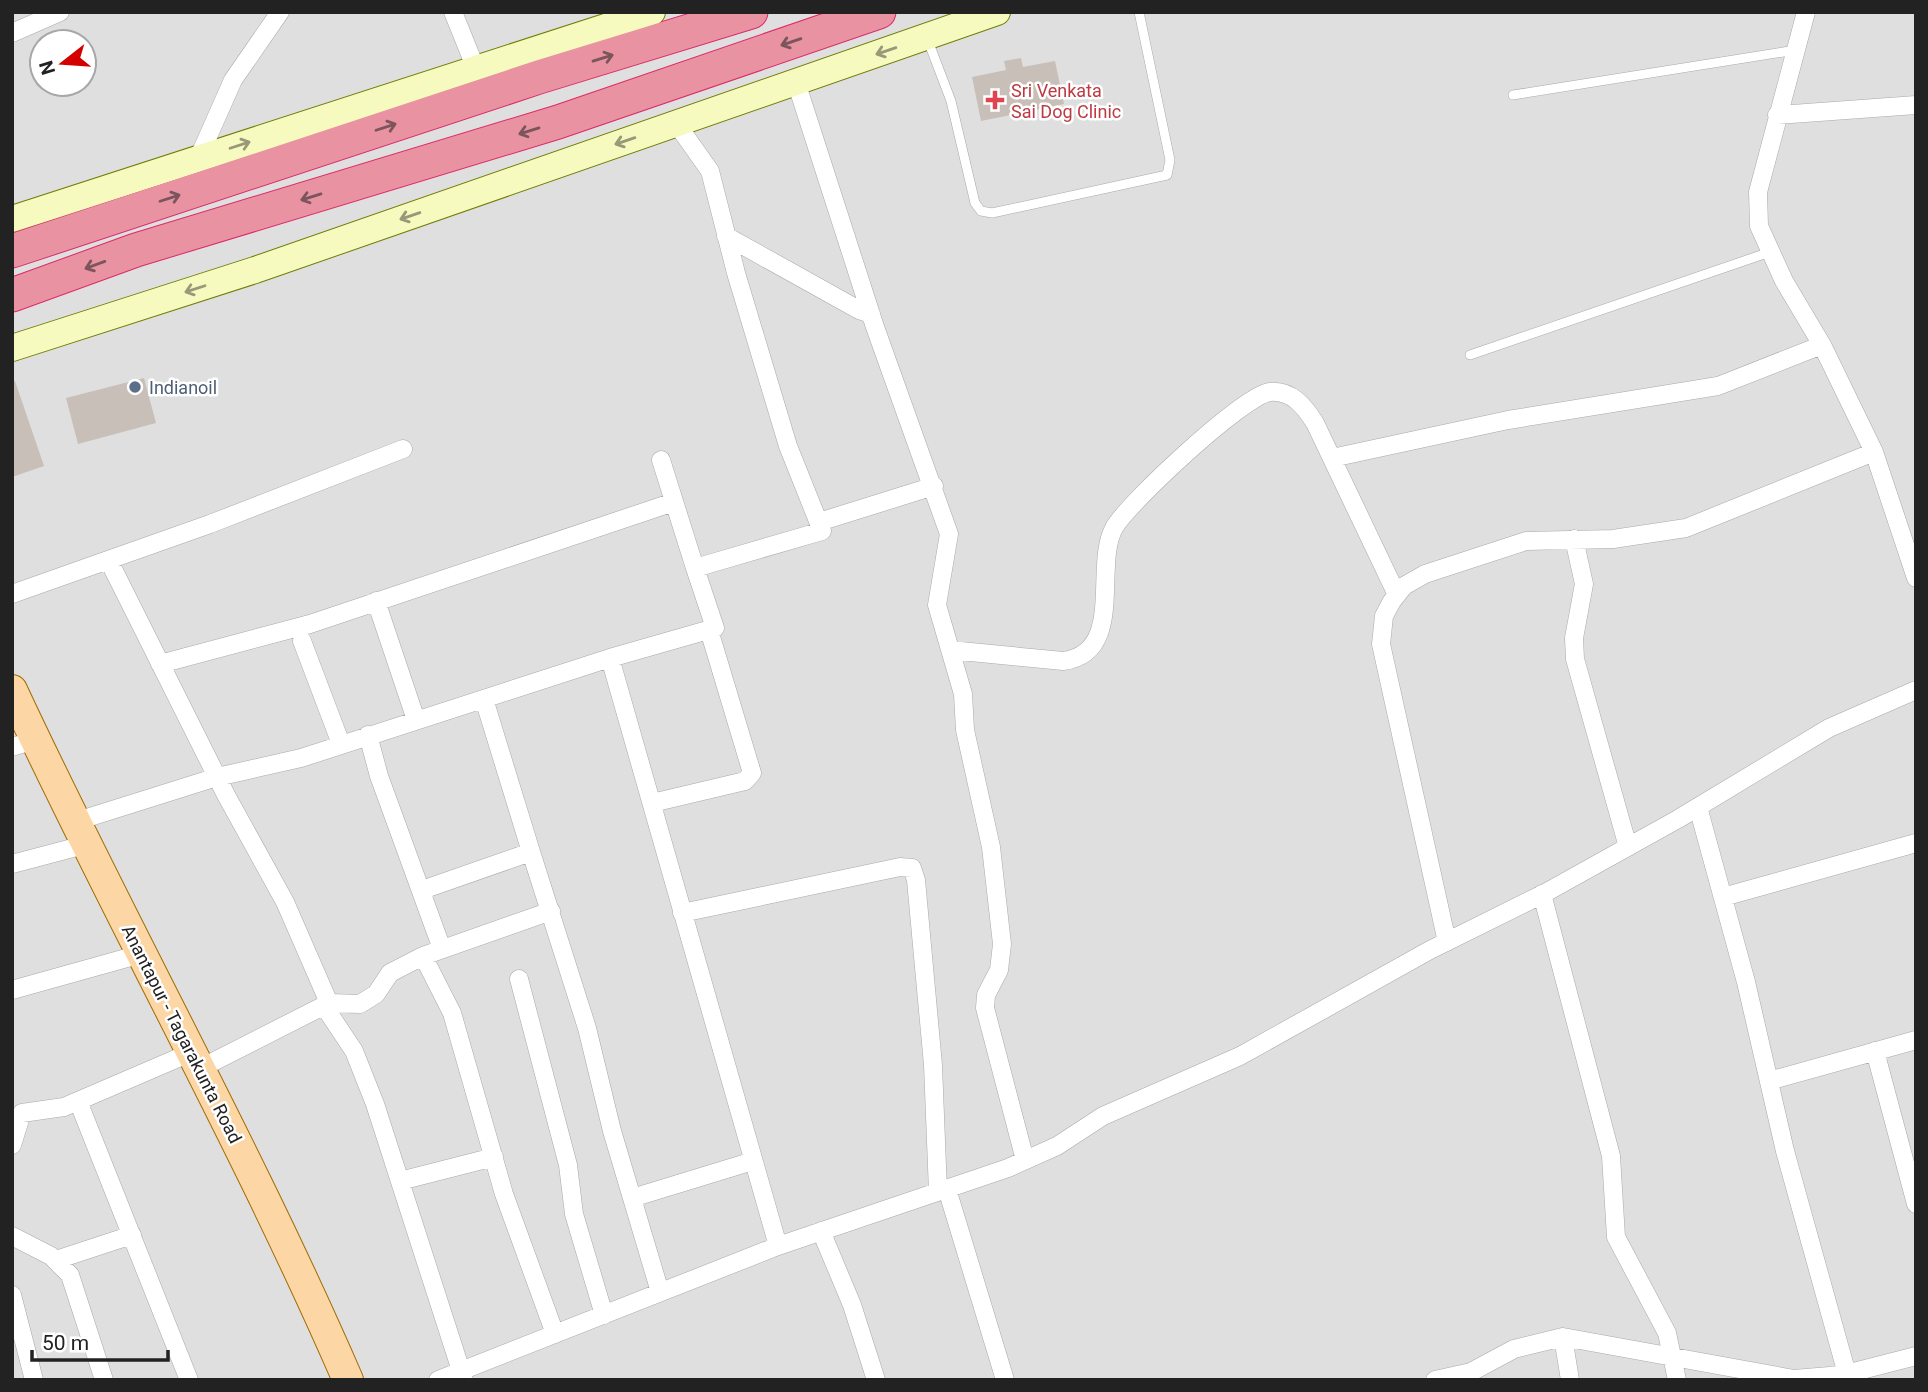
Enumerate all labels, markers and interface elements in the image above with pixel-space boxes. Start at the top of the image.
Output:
north arrow [28,28,98,98]
one-way arrow [780,36,802,49]
one-way arrow [876,46,898,58]
one-way arrow [591,50,613,63]
text: N [34,58,60,78]
place label: Sri Venkata Sai Dog Clinic [1011,80,1121,122]
marker: Sri Venkata Sai Dog Clinic [985,90,1005,110]
one-way arrow [375,120,397,133]
one-way arrow [518,125,540,138]
one-way arrow [614,136,636,148]
one-way arrow [229,138,251,151]
one-way arrow [158,191,180,203]
one-way arrow [301,192,323,205]
one-way arrow [399,210,421,223]
one-way arrow [84,260,106,273]
one-way arrow [184,284,206,296]
place label: Indianoil [149,377,217,398]
marker: Indianoil [127,379,143,395]
street label: Anantapur - Tagarakunta Road [118,921,246,1147]
scale bar [32,1318,168,1362]
text: 50 m [42,1331,89,1355]

